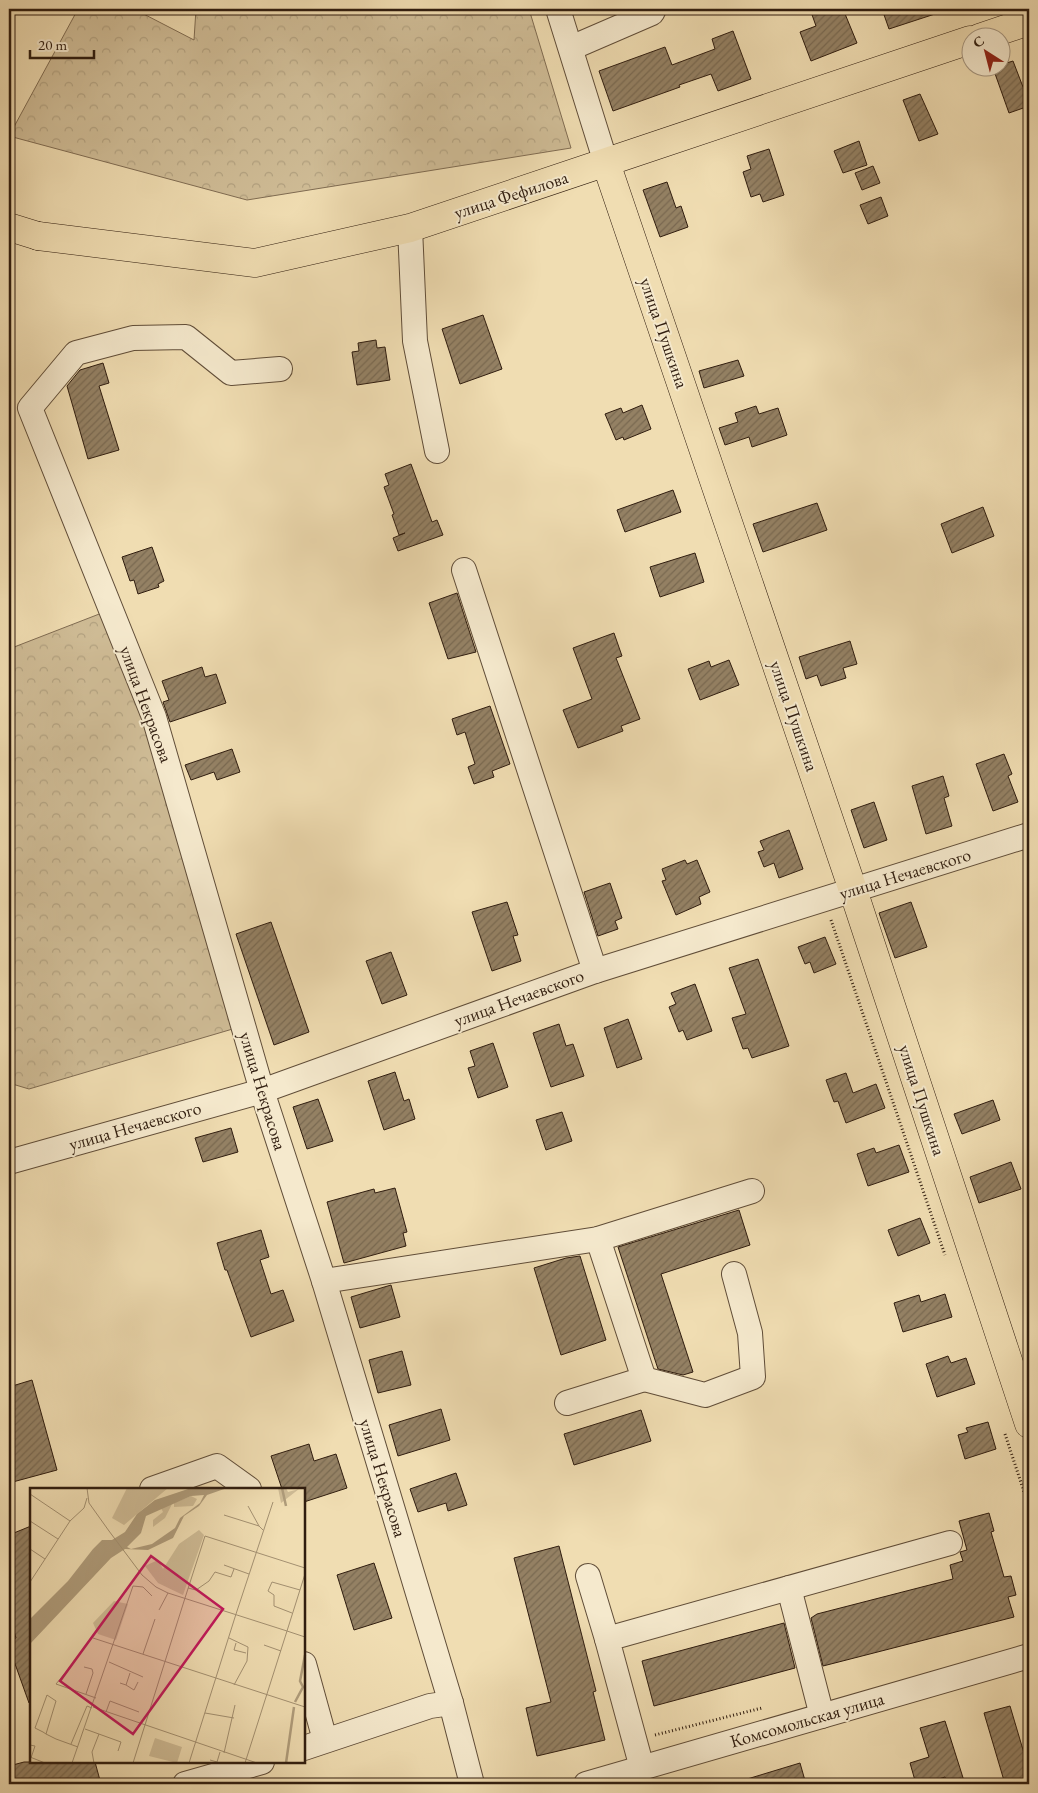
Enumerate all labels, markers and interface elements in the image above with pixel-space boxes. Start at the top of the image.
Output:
scale bar [30,28,94,60]
north arrow [960,28,1010,78]
text: С [969,31,988,52]
text: 20 m [38,35,67,54]
street label: улица Фефилова [451,165,572,224]
street label: улица Пушкина [635,274,694,392]
street label: улица Некрасова [115,642,179,766]
street label: улица Пушкина [765,657,824,775]
street label: улица Нечаевского [836,843,974,904]
street label: улица Нечаевского [451,963,587,1032]
street label: улица Некрасова [235,1029,293,1154]
street label: улица Пушкина [894,1041,952,1159]
street label: улица Нечаевского [66,1096,204,1155]
street label: улица Некрасова [355,1416,413,1541]
inset map [30,1488,305,1763]
street label: Комсомольская улица [727,1686,887,1753]

